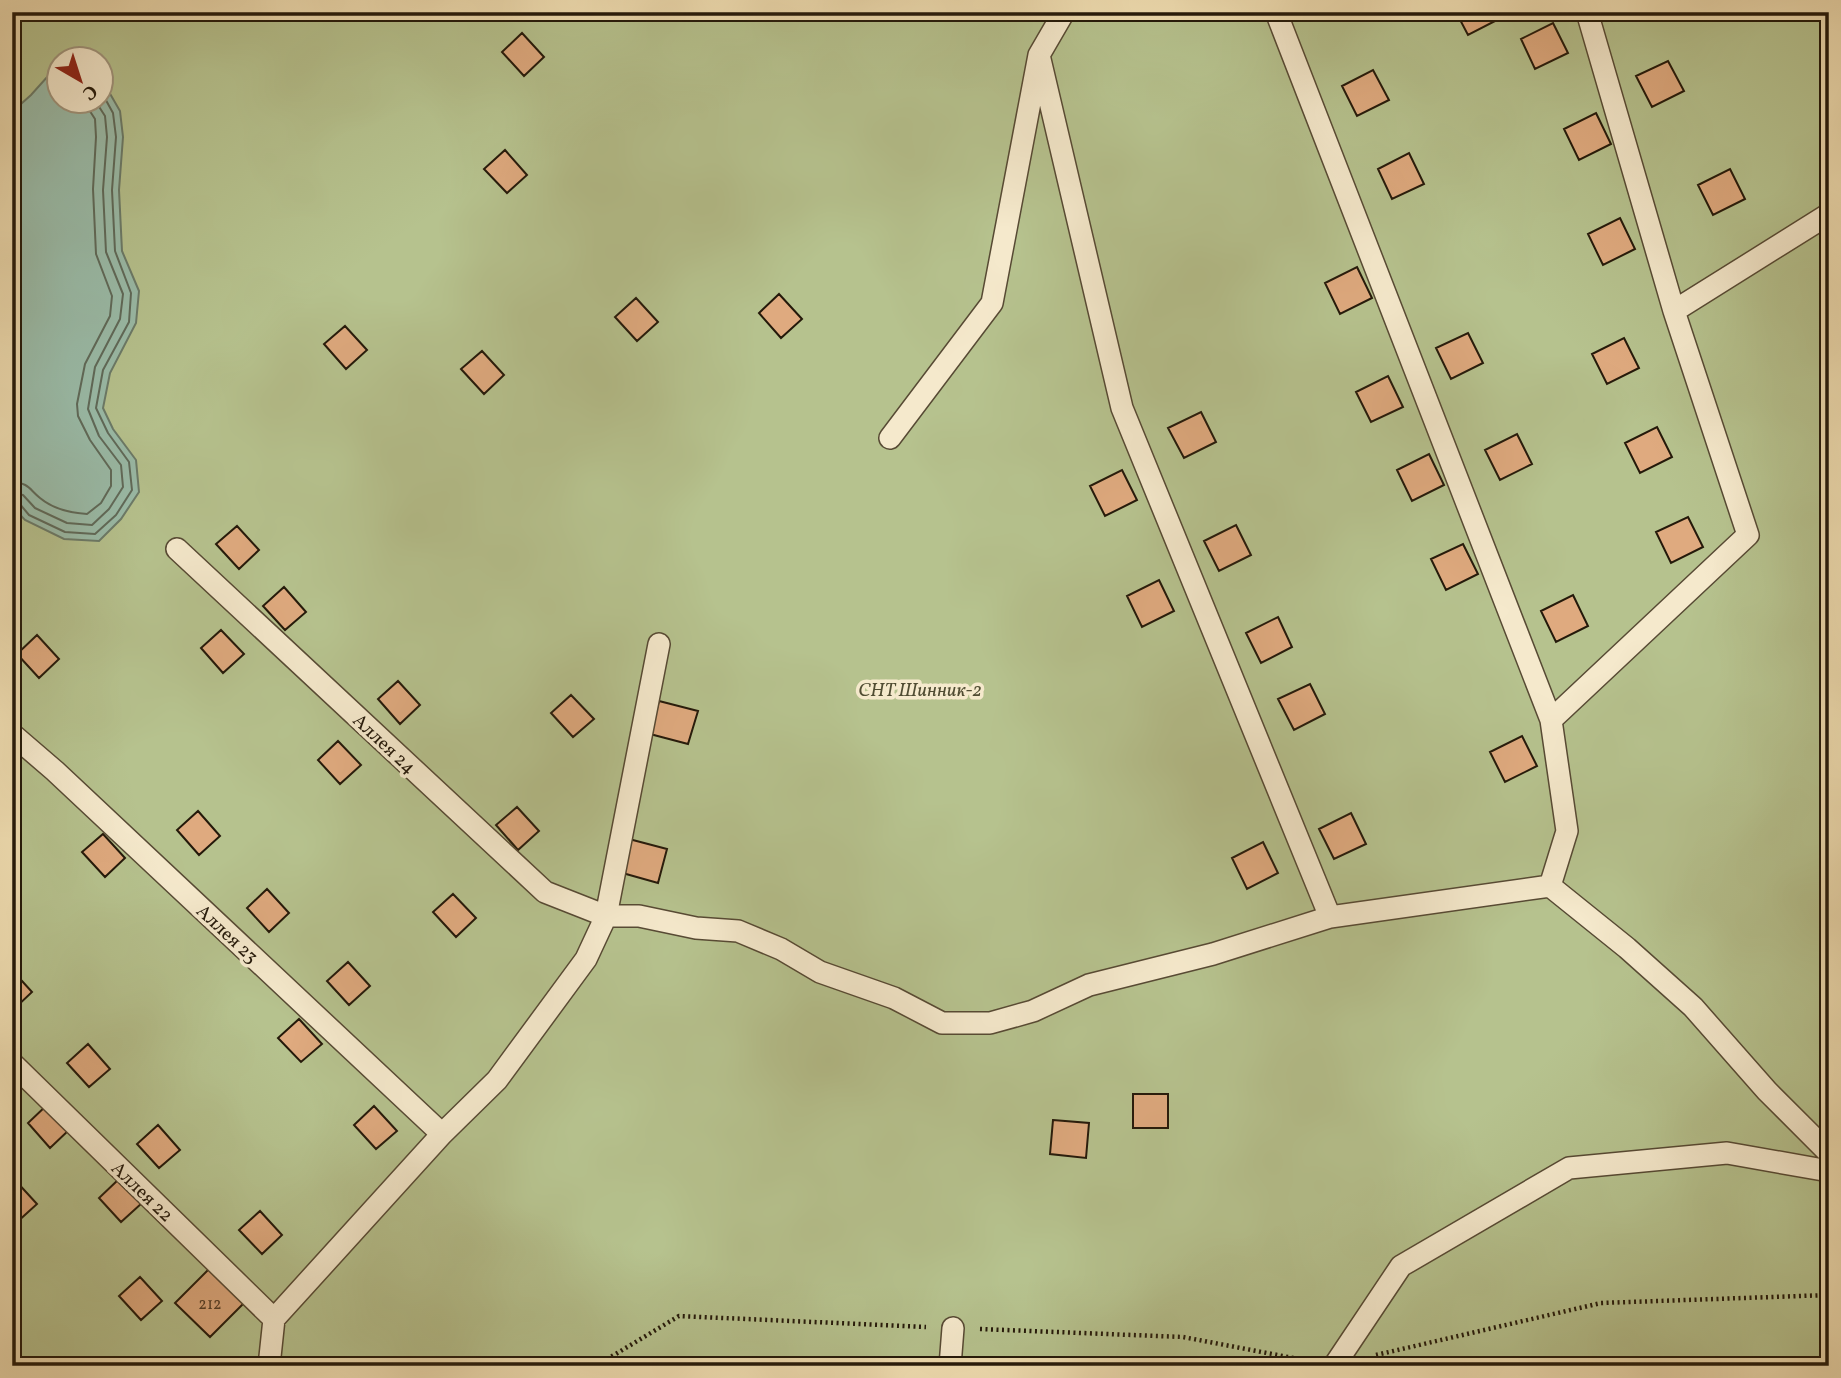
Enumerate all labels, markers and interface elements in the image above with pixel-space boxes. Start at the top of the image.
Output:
north arrow [46,46,116,116]
text: С [77,78,102,106]
park label: СНТ Шинник-2 [858,678,982,704]
street label: Аллея 24 [346,708,421,781]
street label: Аллея 23 [190,899,263,970]
street label: Аллея 22 [105,1156,178,1229]
house number: 212 [198,1294,222,1316]

